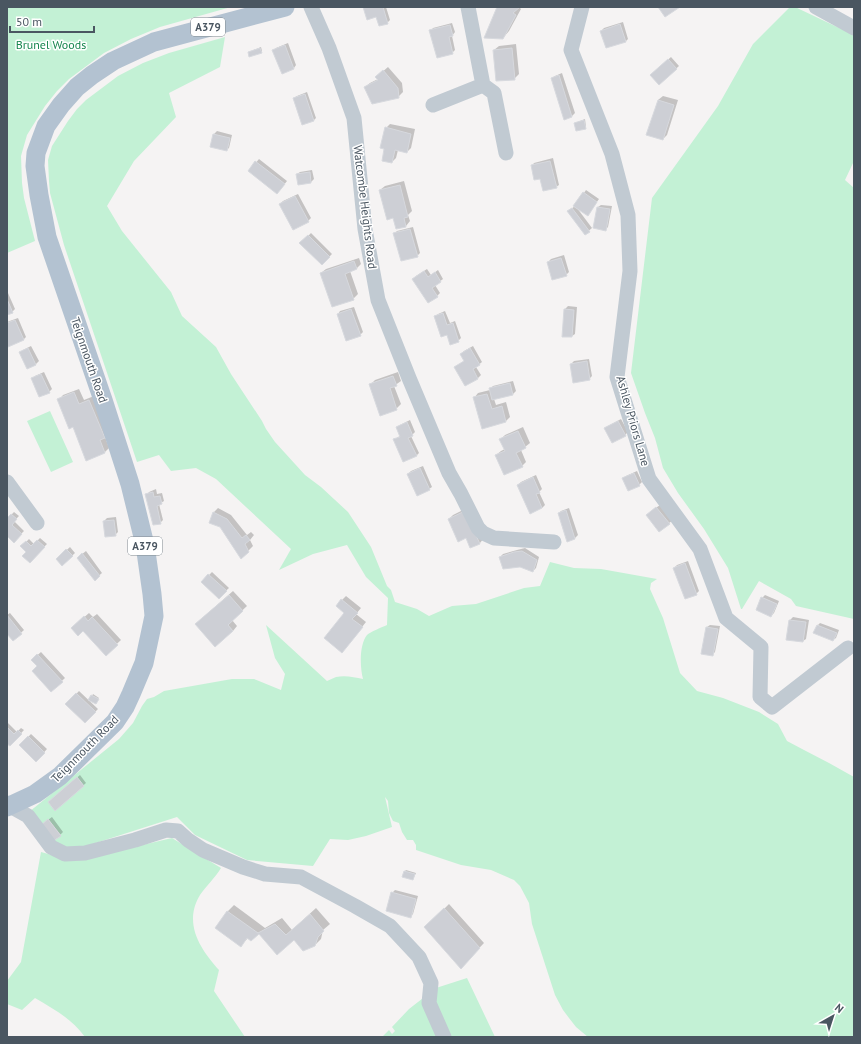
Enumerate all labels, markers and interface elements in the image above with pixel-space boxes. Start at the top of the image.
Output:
scale bar [10,8,94,34]
text: 50 m [16,14,42,29]
road number: A379 [191,18,225,36]
park label: Brunel Woods [16,37,86,52]
street label: Watcombe Heights Road [350,144,381,270]
street label: Teignmouth Road [68,315,111,405]
street label: Ashley Priors Lane [613,374,654,468]
road number: A379 [128,537,162,555]
street label: Teignmouth Road [48,712,122,786]
north arrow [813,996,853,1036]
text: N [832,1001,847,1016]

